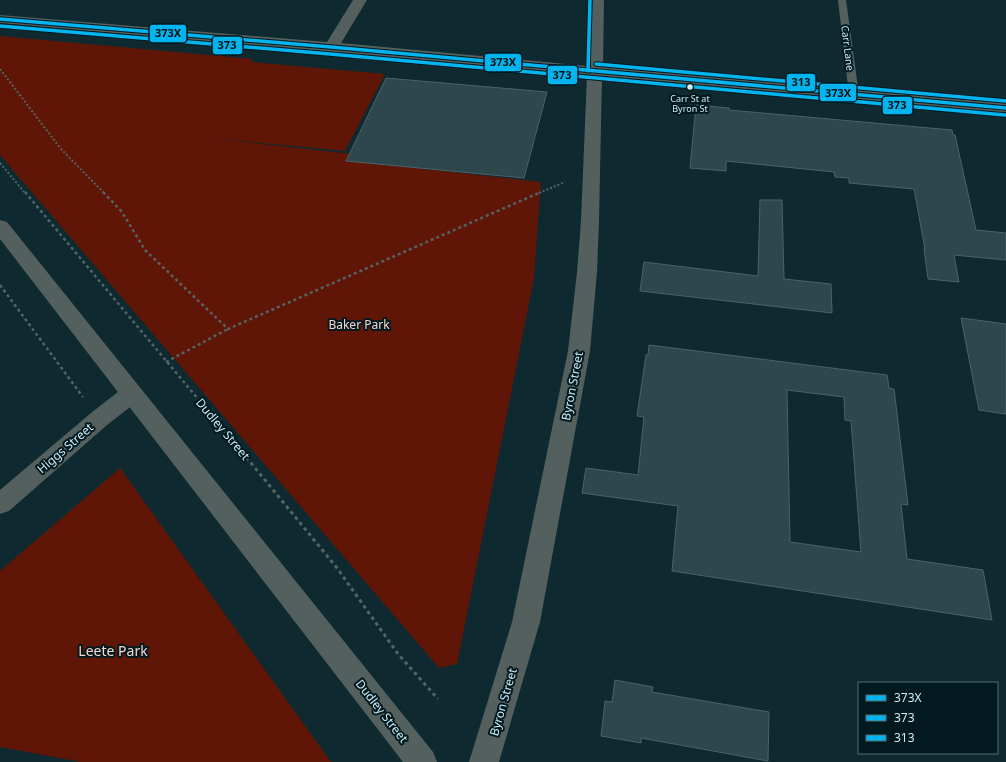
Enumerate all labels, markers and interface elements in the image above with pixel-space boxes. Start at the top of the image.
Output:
line badge: 373X [149,24,187,43]
text: 373X [155,25,182,40]
street label: Carr Lane [838,25,858,72]
line badge: 373 [212,36,243,55]
text: 373 [218,37,236,52]
line badge: 373X [484,53,522,72]
text: 373X [490,54,517,69]
line badge: 373 [547,65,578,85]
text: 373 [553,67,571,82]
line badge: 313 [786,73,816,92]
text: 313 [792,74,810,89]
marker: Carr St at Byron St [685,82,695,92]
line badge: 373X [819,83,857,102]
text: 373X [825,85,852,100]
place label: Carr St at Byron St [670,92,710,115]
line badge: 373 [882,96,913,115]
text: 373 [888,97,906,112]
park label: Baker Park [328,316,390,333]
street label: Byron Street [557,349,587,422]
street label: Dudley Street [192,394,254,464]
street label: Higgs Street [33,418,97,477]
park label: Leete Park [78,641,148,660]
street label: Byron Street [485,665,521,738]
street label: Dudley Street [352,676,412,747]
legend [858,682,998,754]
text: 373X [894,689,922,706]
text: 373 [894,709,915,726]
text: 313 [894,729,915,746]

